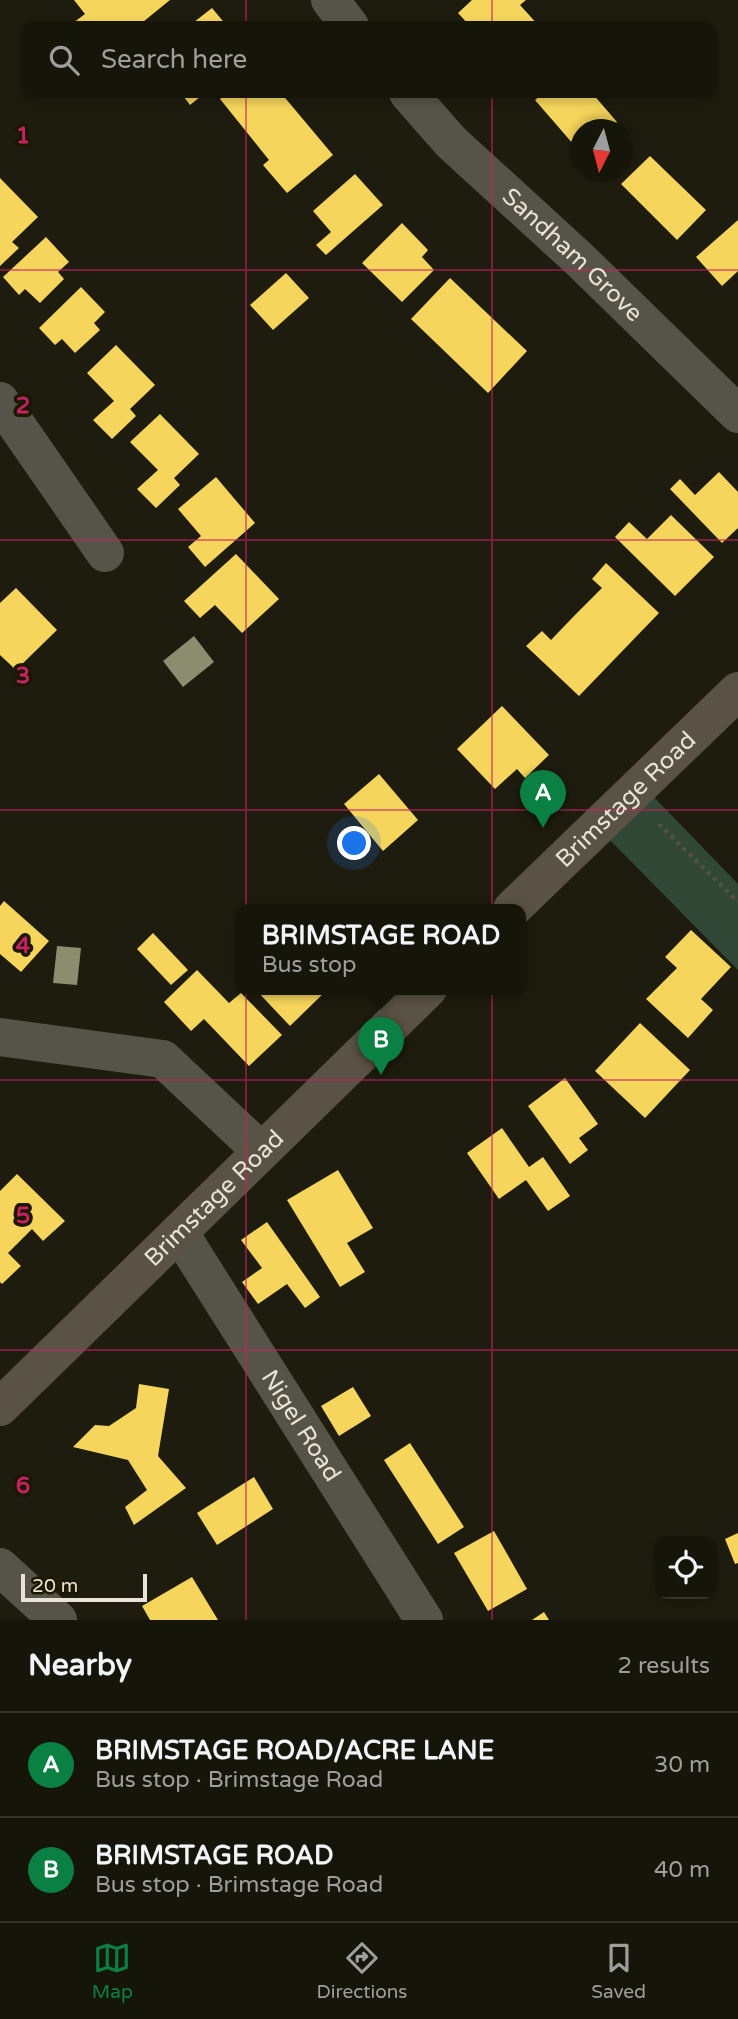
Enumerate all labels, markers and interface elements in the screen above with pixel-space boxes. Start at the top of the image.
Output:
search box [21,21,717,98]
icon: search [45,41,83,79]
text: Search here [101,44,247,75]
north arrow [570,119,633,182]
text: 1 [16,122,30,150]
street label: Sandham Grove [496,182,649,328]
text: 2 [16,392,30,420]
text: 3 [16,662,30,690]
street label: Brimstage Road [550,725,702,873]
pin: A [520,770,566,828]
your location [337,826,371,860]
popup [236,904,526,995]
text: BRIMSTAGE ROAD [262,920,500,951]
text: 4 [16,932,31,960]
text: Bus stop [262,951,357,979]
pin: B [358,1017,404,1075]
street label: Brimstage Road [138,1124,290,1272]
text: 5 [16,1202,30,1230]
street label: Nigel Road [255,1364,347,1487]
text: 6 [16,1472,30,1500]
map controls [654,1536,717,1599]
button: locate [654,1536,717,1599]
scale bar [21,1571,147,1603]
text: 20 m [32,1575,78,1597]
text: Nearby [28,1647,132,1684]
text: 2 results [617,1652,710,1680]
text: BRIMSTAGE ROAD/ACRE LANE [95,1735,494,1766]
text: A [42,1751,60,1779]
text: 30 m [654,1751,710,1779]
text: Bus stop · Brimstage Road [95,1766,383,1794]
text: BRIMSTAGE ROAD [95,1840,334,1871]
text: B [43,1856,59,1884]
text: 40 m [654,1856,710,1884]
text: Bus stop · Brimstage Road [95,1871,383,1899]
tab: Map [92,1939,133,2003]
tab: Directions [317,1939,408,2003]
tab: Saved [591,1939,646,2003]

